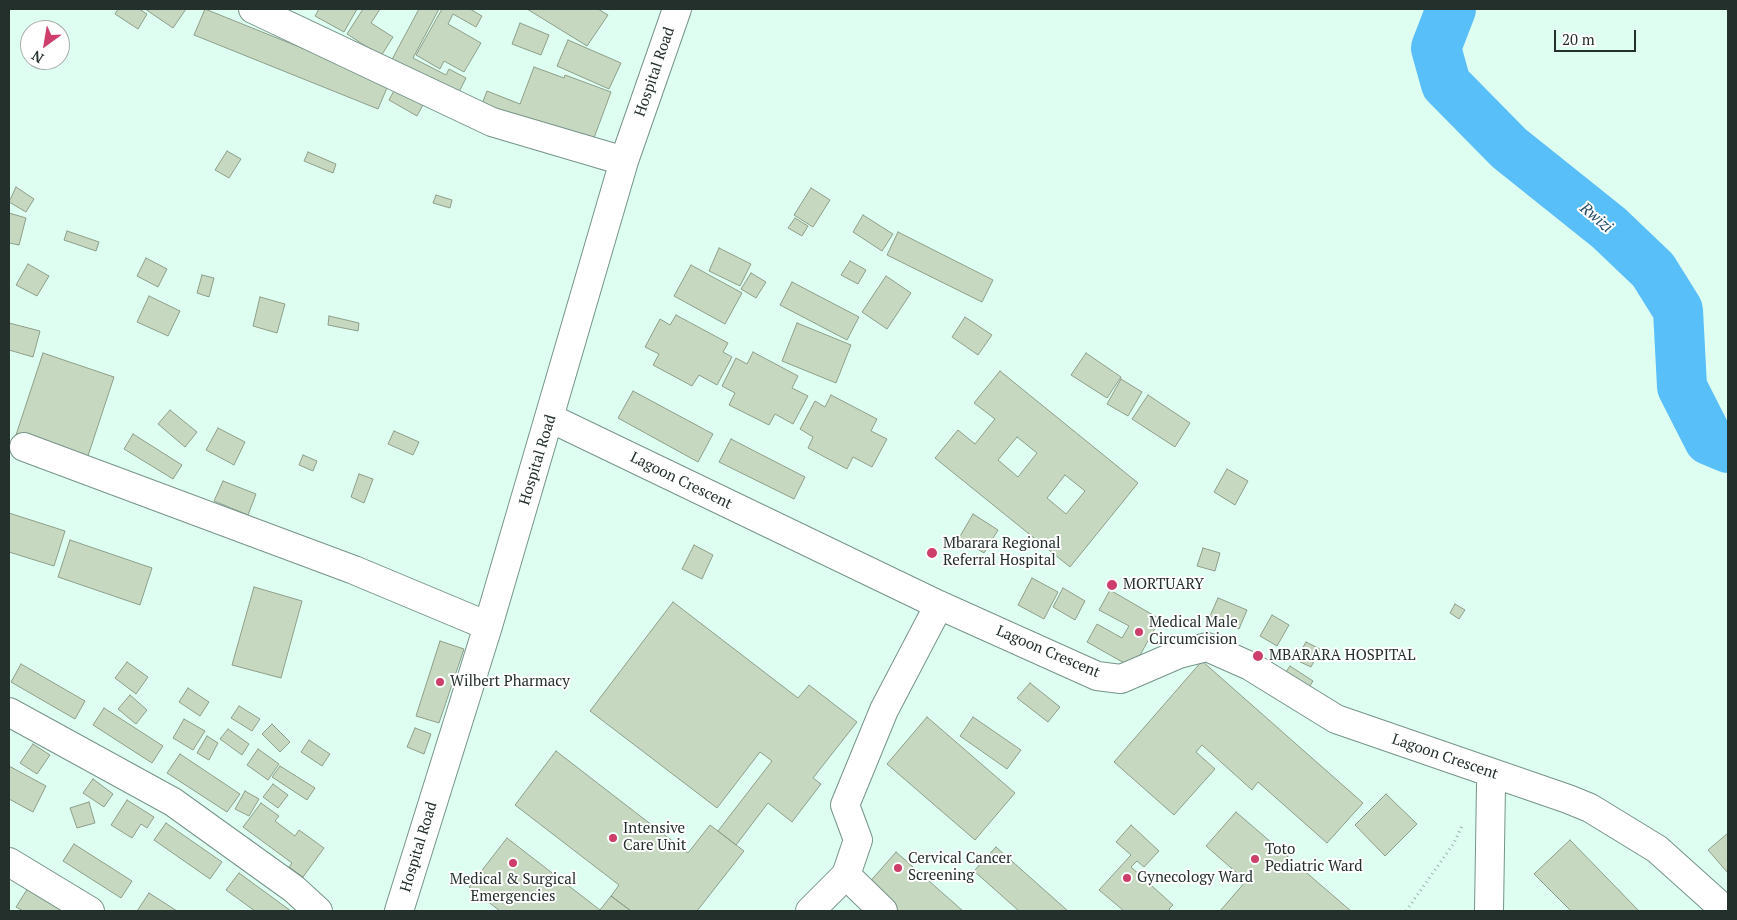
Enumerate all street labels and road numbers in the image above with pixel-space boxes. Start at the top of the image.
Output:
street label: Hospital Road [631,25,679,119]
street label: Hospital Road [516,413,560,507]
street label: Lagoon Crescent [627,449,735,513]
street label: Lagoon Crescent [993,622,1103,682]
street label: Lagoon Crescent [1390,730,1500,784]
street label: Hospital Road [397,800,441,894]

